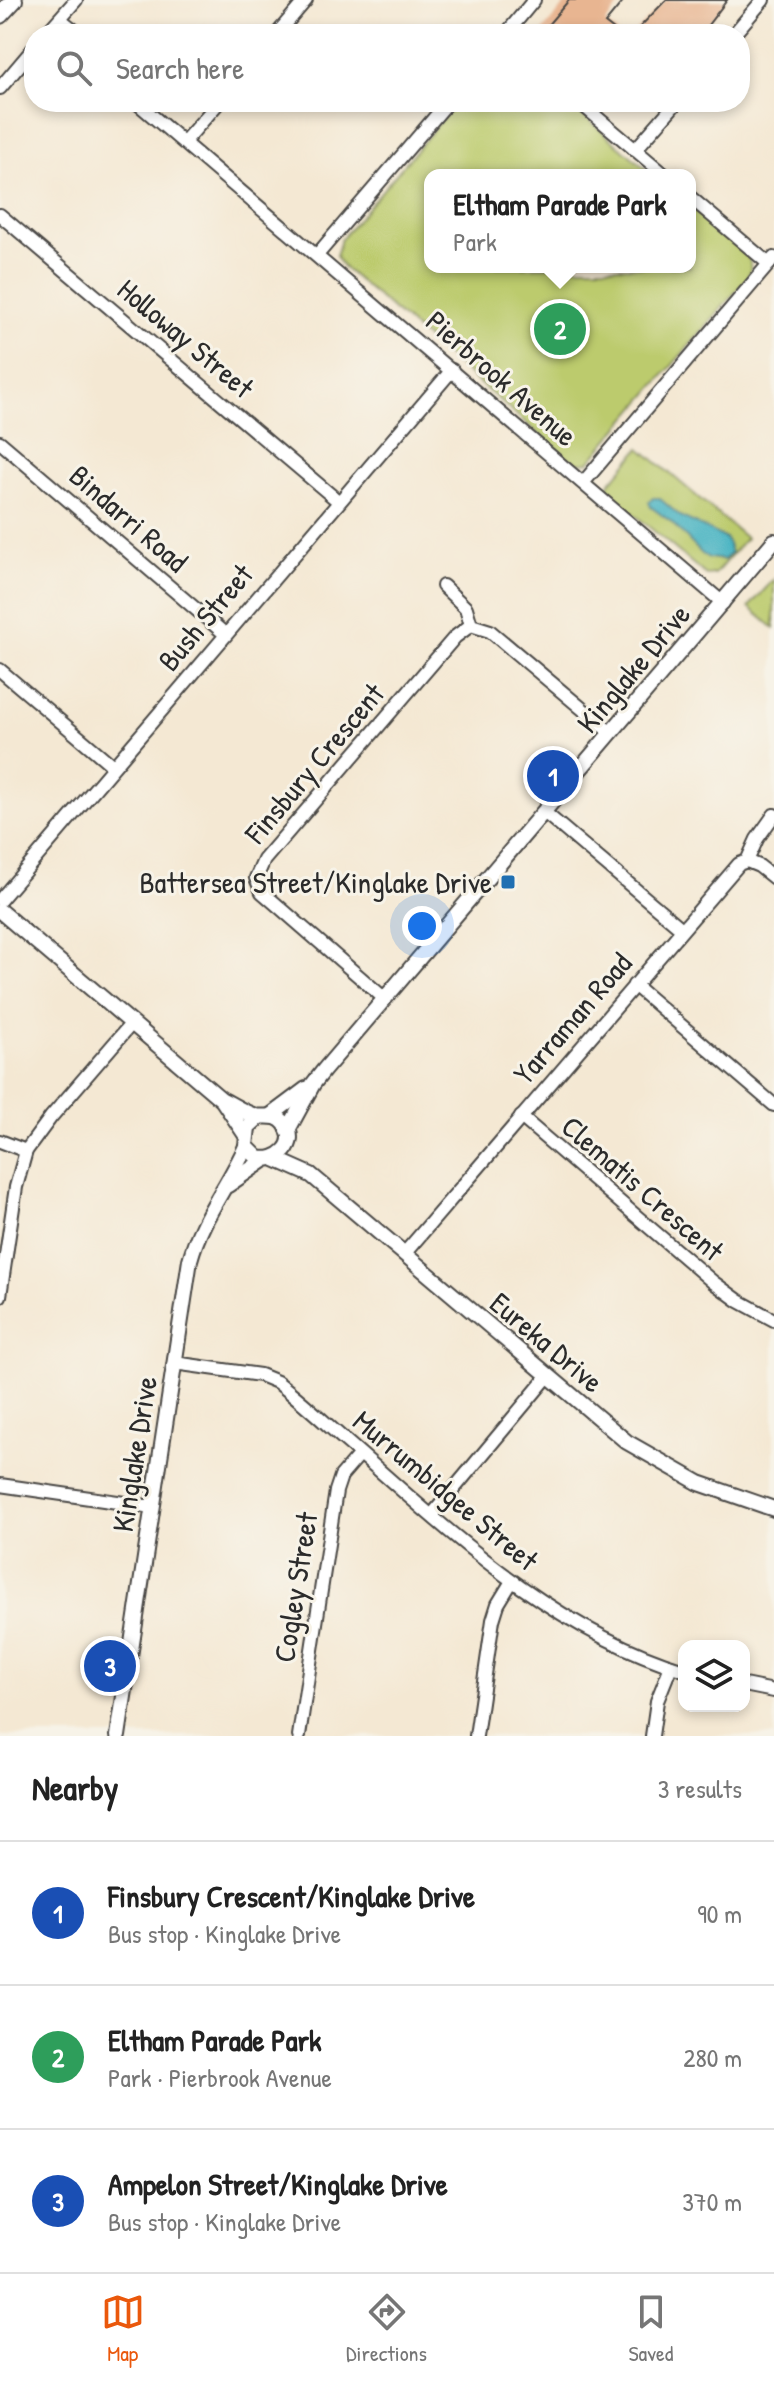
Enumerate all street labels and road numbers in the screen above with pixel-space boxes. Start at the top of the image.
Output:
street label: Holloway Street [109,269,263,407]
street label: Pierbrook Avenue [418,301,586,455]
street label: Bindarri Road [61,455,197,581]
street label: Bush Street [149,555,262,679]
street label: Kinglake Drive [567,595,699,741]
street label: Finsbury Crescent [235,674,393,852]
street label: Yarraman Road [504,944,640,1092]
street label: Clematis Crescent [553,1106,733,1270]
street label: Eureka Drive [482,1283,612,1401]
street label: Kinglake Drive [102,1373,166,1535]
street label: Murrumbidgee Street [345,1401,548,1580]
street label: Cogley Street [263,1509,327,1665]

